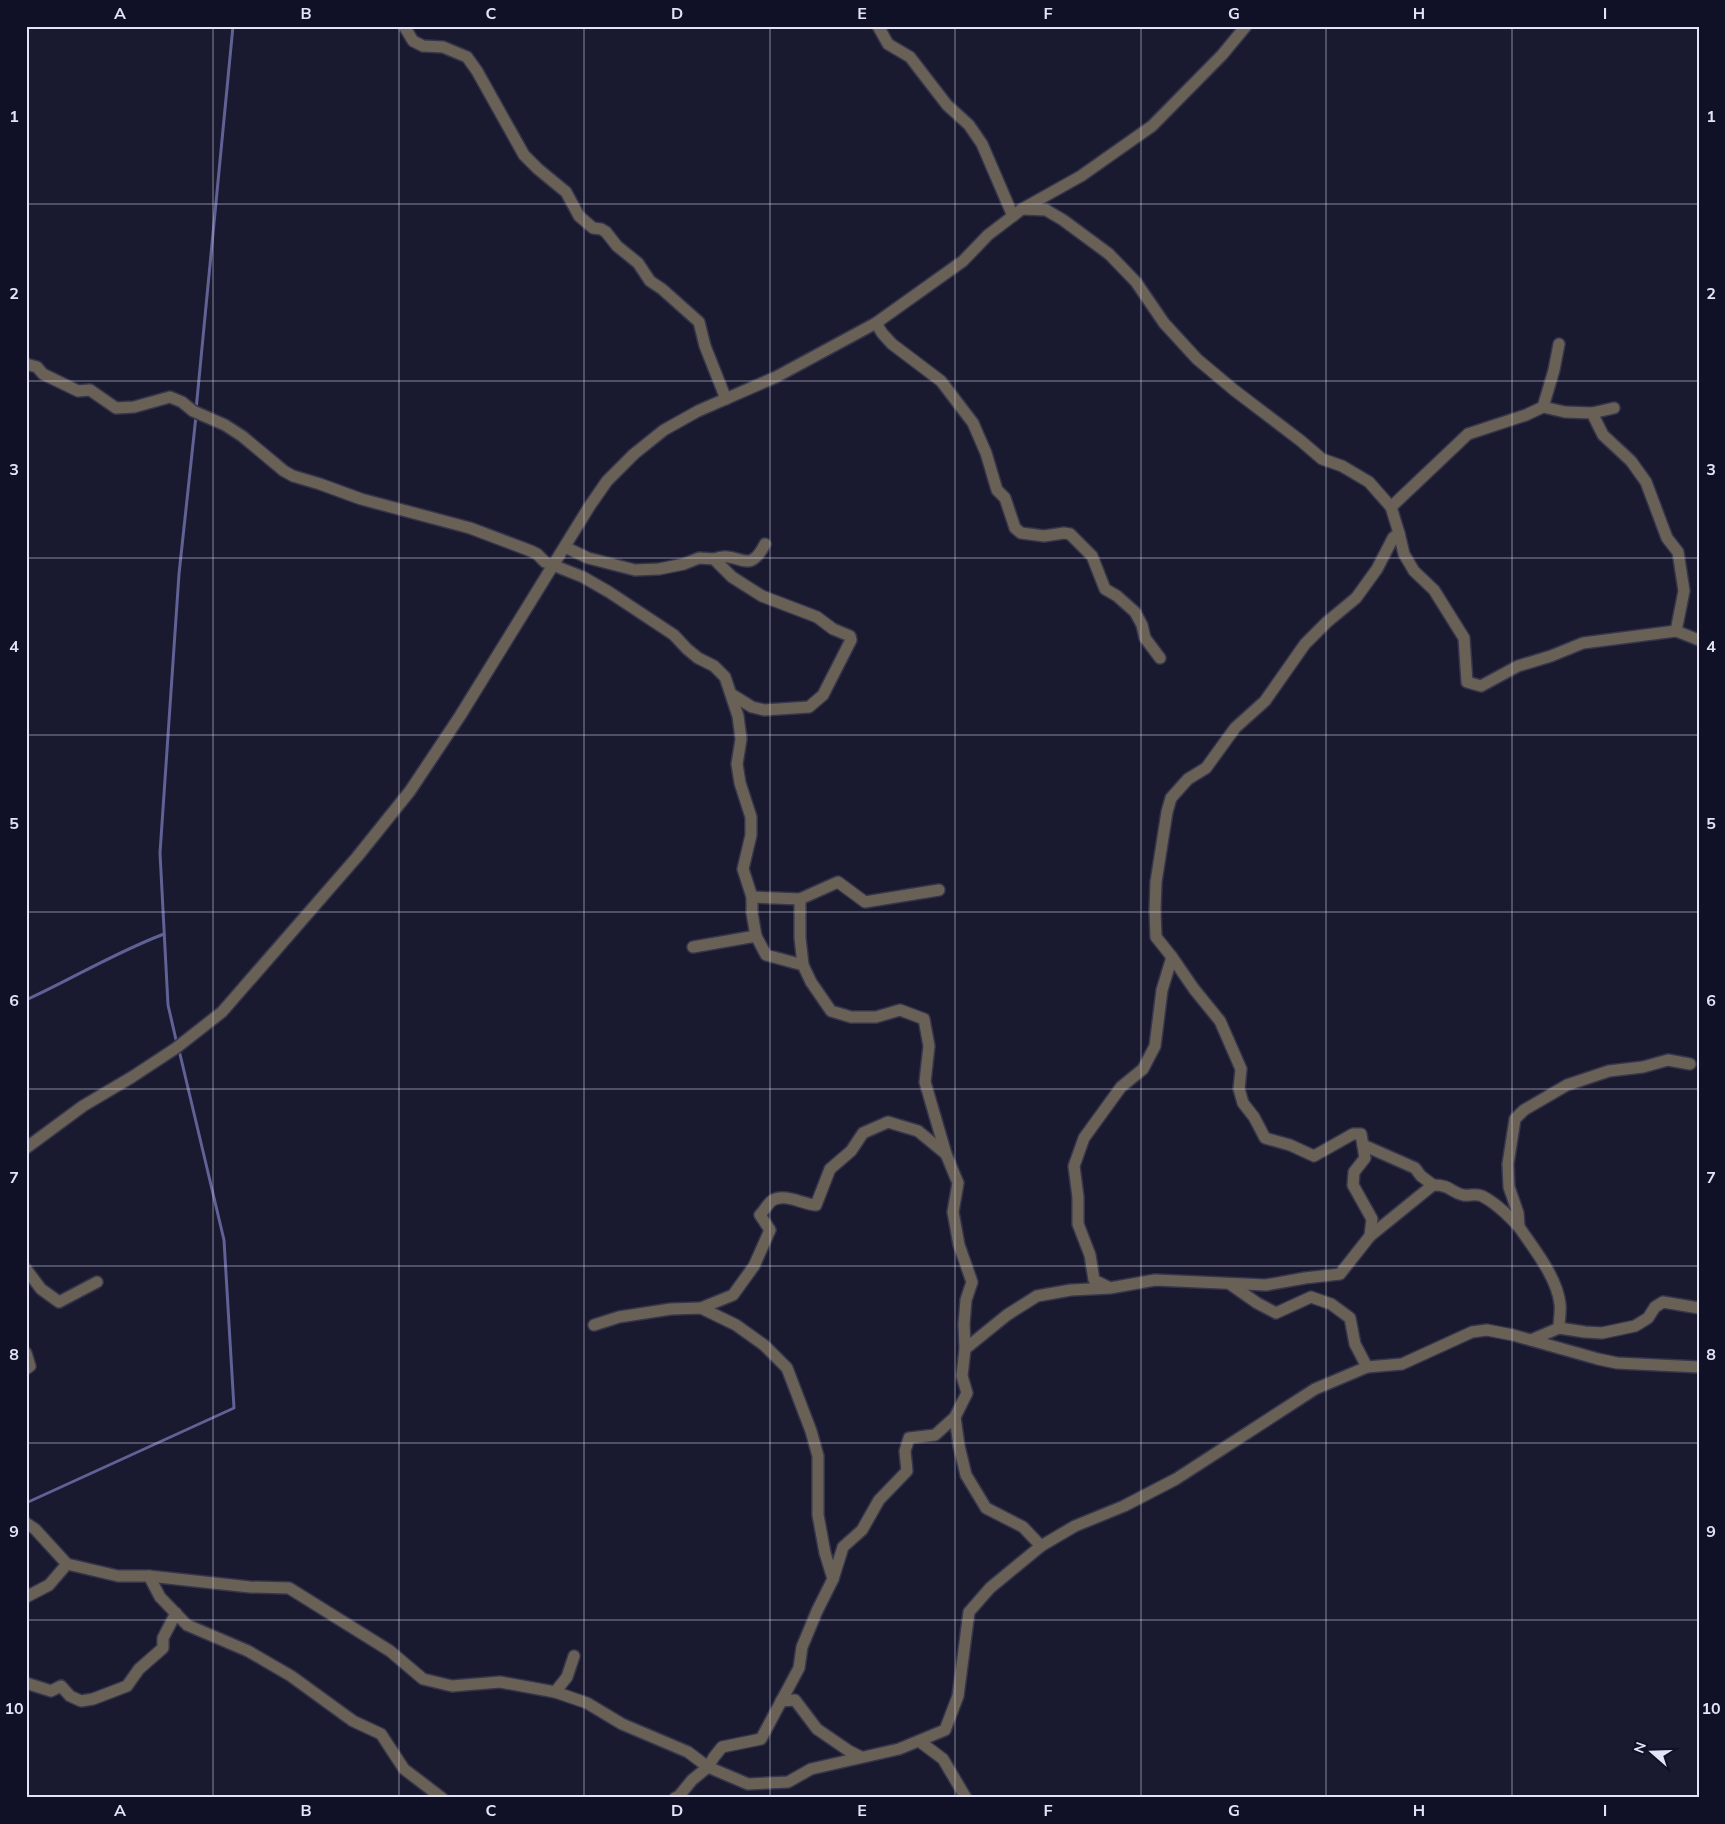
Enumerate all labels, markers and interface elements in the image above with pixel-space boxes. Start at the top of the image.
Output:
text: A [114,3,126,23]
text: B [300,3,312,23]
text: C [486,3,497,23]
text: D [671,3,683,23]
text: E [857,3,867,23]
text: F [1043,3,1053,23]
text: G [1228,3,1240,23]
text: H [1413,3,1425,23]
text: I [1603,3,1607,23]
text: 1 [9,106,19,126]
text: 1 [1706,106,1716,126]
text: 2 [9,283,19,303]
text: 2 [1706,283,1716,303]
text: 3 [9,459,19,479]
text: 3 [1706,459,1716,479]
text: 4 [9,636,19,656]
text: 4 [1706,636,1716,656]
text: 5 [9,813,19,833]
text: 5 [1706,813,1716,833]
text: 6 [9,990,19,1010]
text: 6 [1706,990,1716,1010]
text: 7 [9,1167,19,1187]
text: 7 [1706,1167,1716,1187]
text: 8 [9,1344,19,1364]
text: 8 [1706,1344,1716,1364]
text: 9 [9,1521,19,1541]
text: 9 [1706,1521,1716,1541]
text: 10 [4,1698,24,1718]
text: 10 [1701,1698,1721,1718]
north arrow [1628,1726,1678,1776]
text: N [1630,1740,1650,1756]
text: A [114,1800,126,1820]
text: B [300,1800,312,1820]
text: C [486,1800,497,1820]
text: D [671,1800,683,1820]
text: E [857,1800,867,1820]
text: F [1043,1800,1053,1820]
text: G [1228,1800,1240,1820]
text: H [1413,1800,1425,1820]
text: I [1603,1800,1607,1820]

